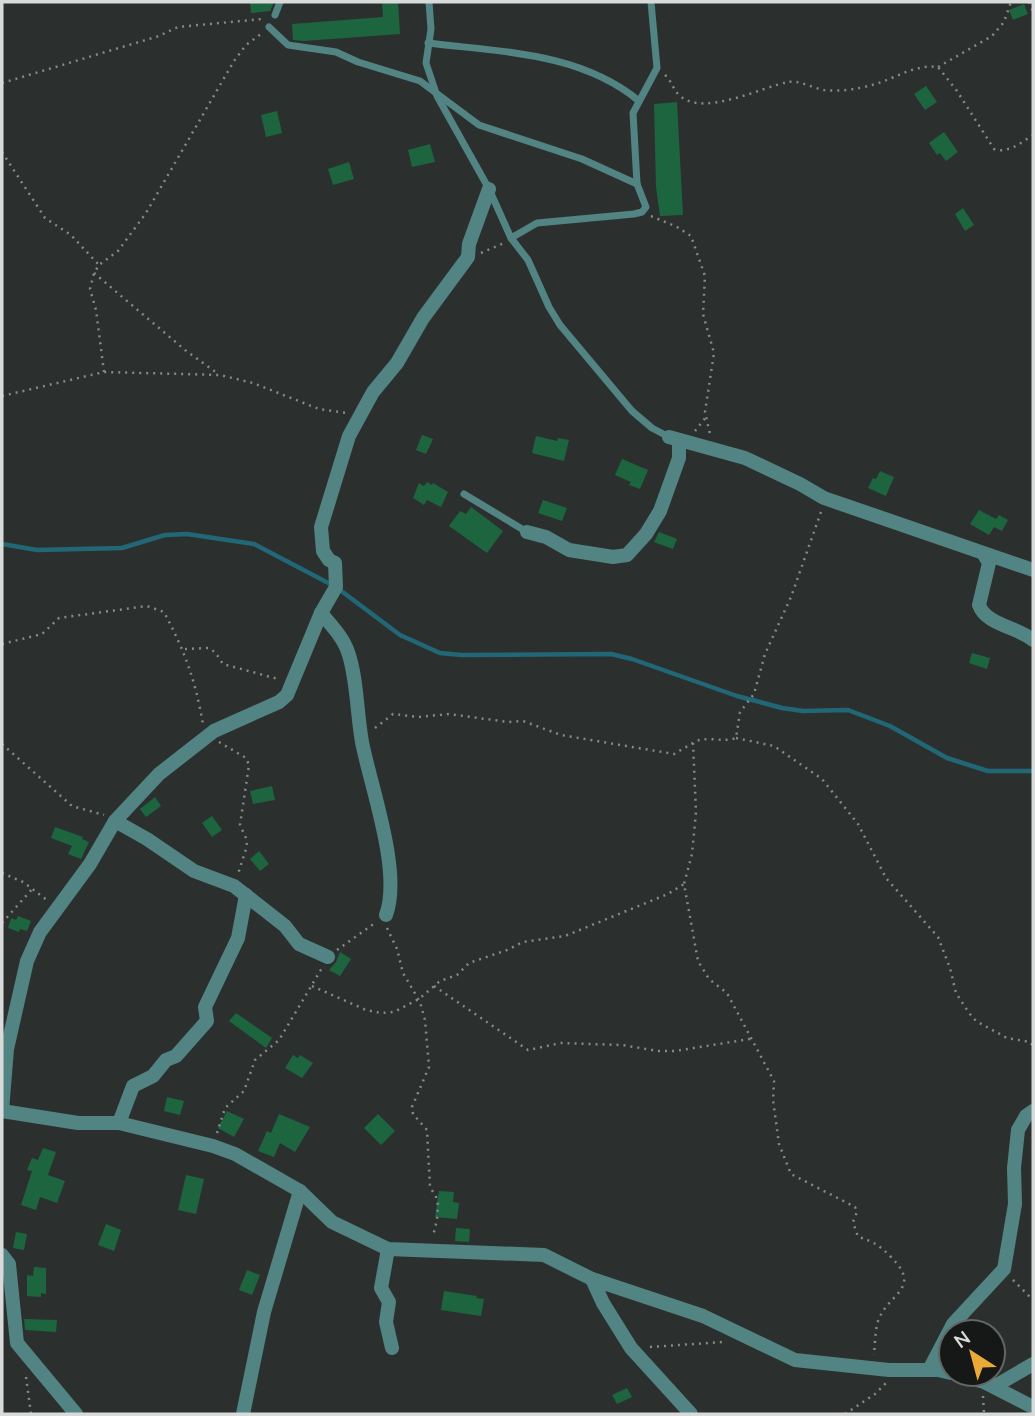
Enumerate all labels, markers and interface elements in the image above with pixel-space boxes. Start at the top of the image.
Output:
north arrow [937,1318,1007,1388]
text: N [949,1325,976,1355]

